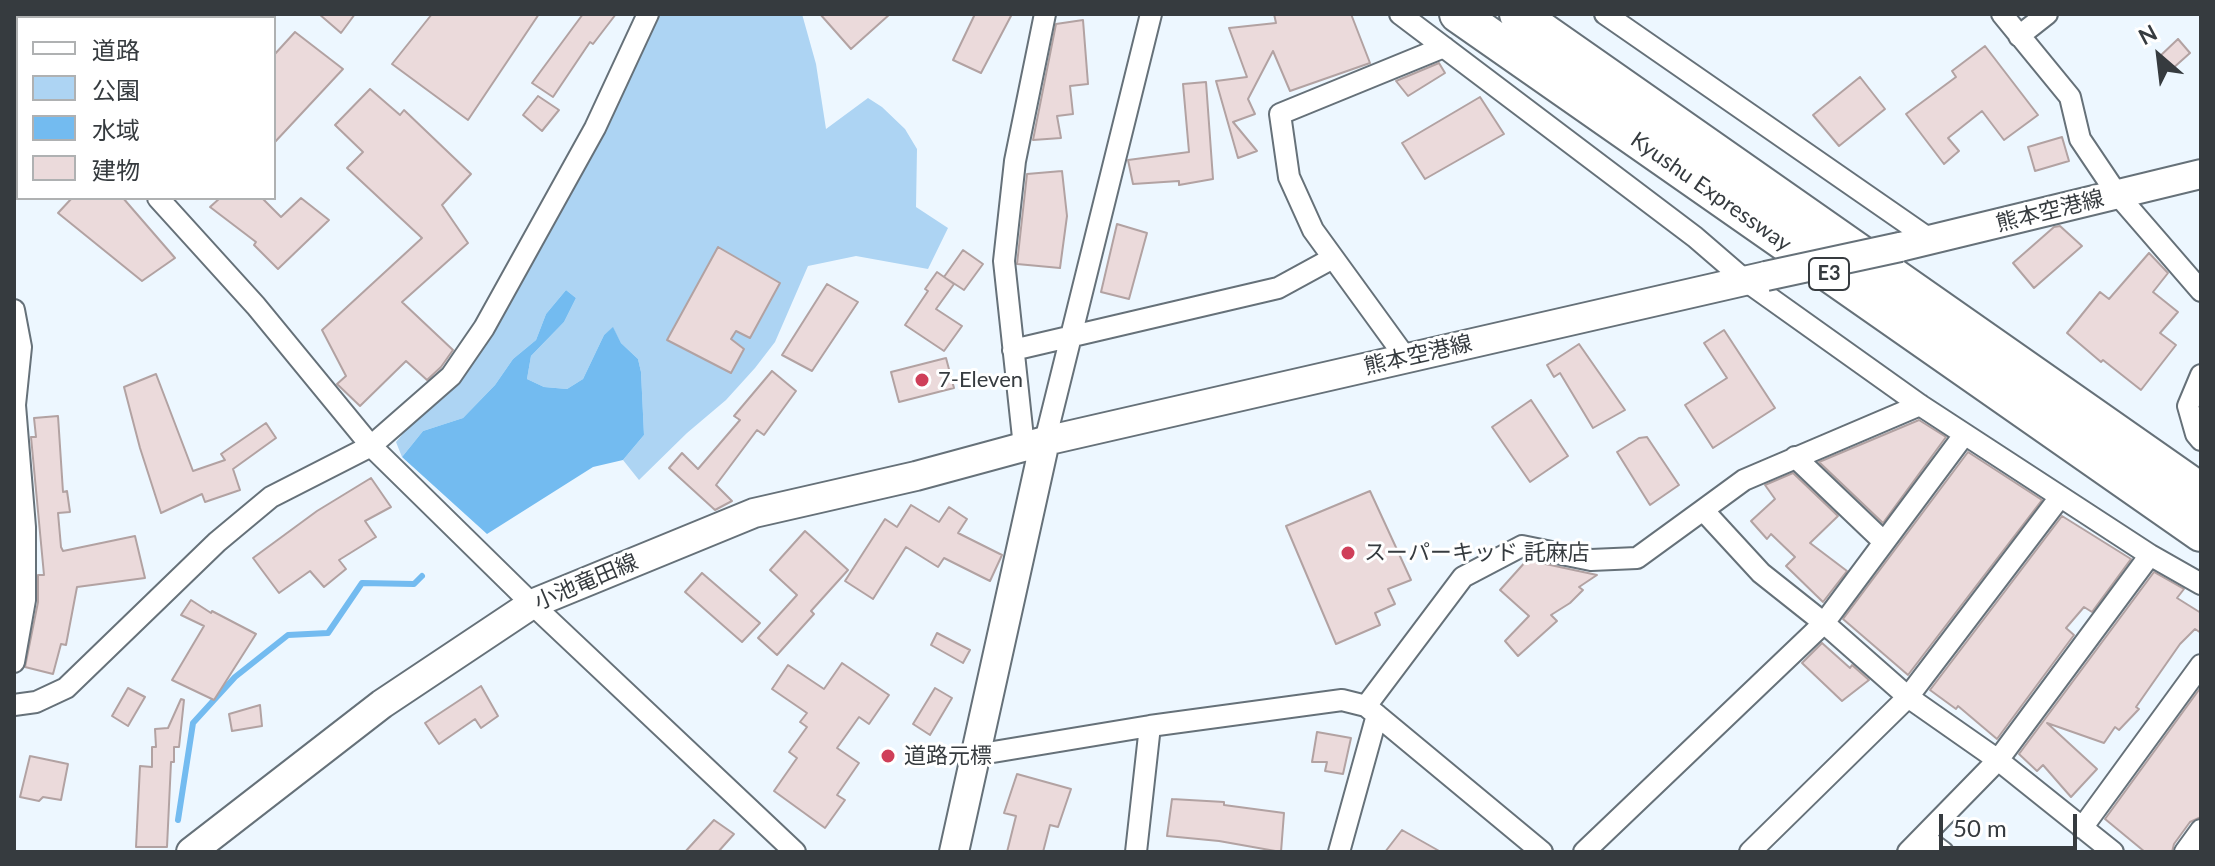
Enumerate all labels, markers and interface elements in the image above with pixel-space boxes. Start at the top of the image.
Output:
legend [16,16,276,200]
north arrow [2119,16,2199,96]
text: N [2134,18,2161,50]
text: 道路 [92,35,140,64]
text: 公園 [92,75,140,104]
text: 水域 [92,115,140,144]
street label: Kyushu Expressway [1626,127,1796,257]
text: 建物 [92,155,140,184]
street label: 熊本空港線 [1993,185,2107,237]
road number: E3 [1809,258,1849,290]
street label: 熊本空港線 [1361,330,1475,380]
place label: 7-Eleven [938,367,1023,393]
marker: 7-Eleven [913,371,931,389]
place label: スーパーキッド 託麻店 [1364,540,1590,566]
marker: スーパーキッド 託麻店 [1339,544,1357,562]
street label: 小池竜田線 [530,548,642,616]
place label: 道路元標 [904,743,992,769]
marker: 道路元標 [879,747,897,765]
scale bar [1943,798,2081,848]
text: 50 m [1953,813,2007,842]

